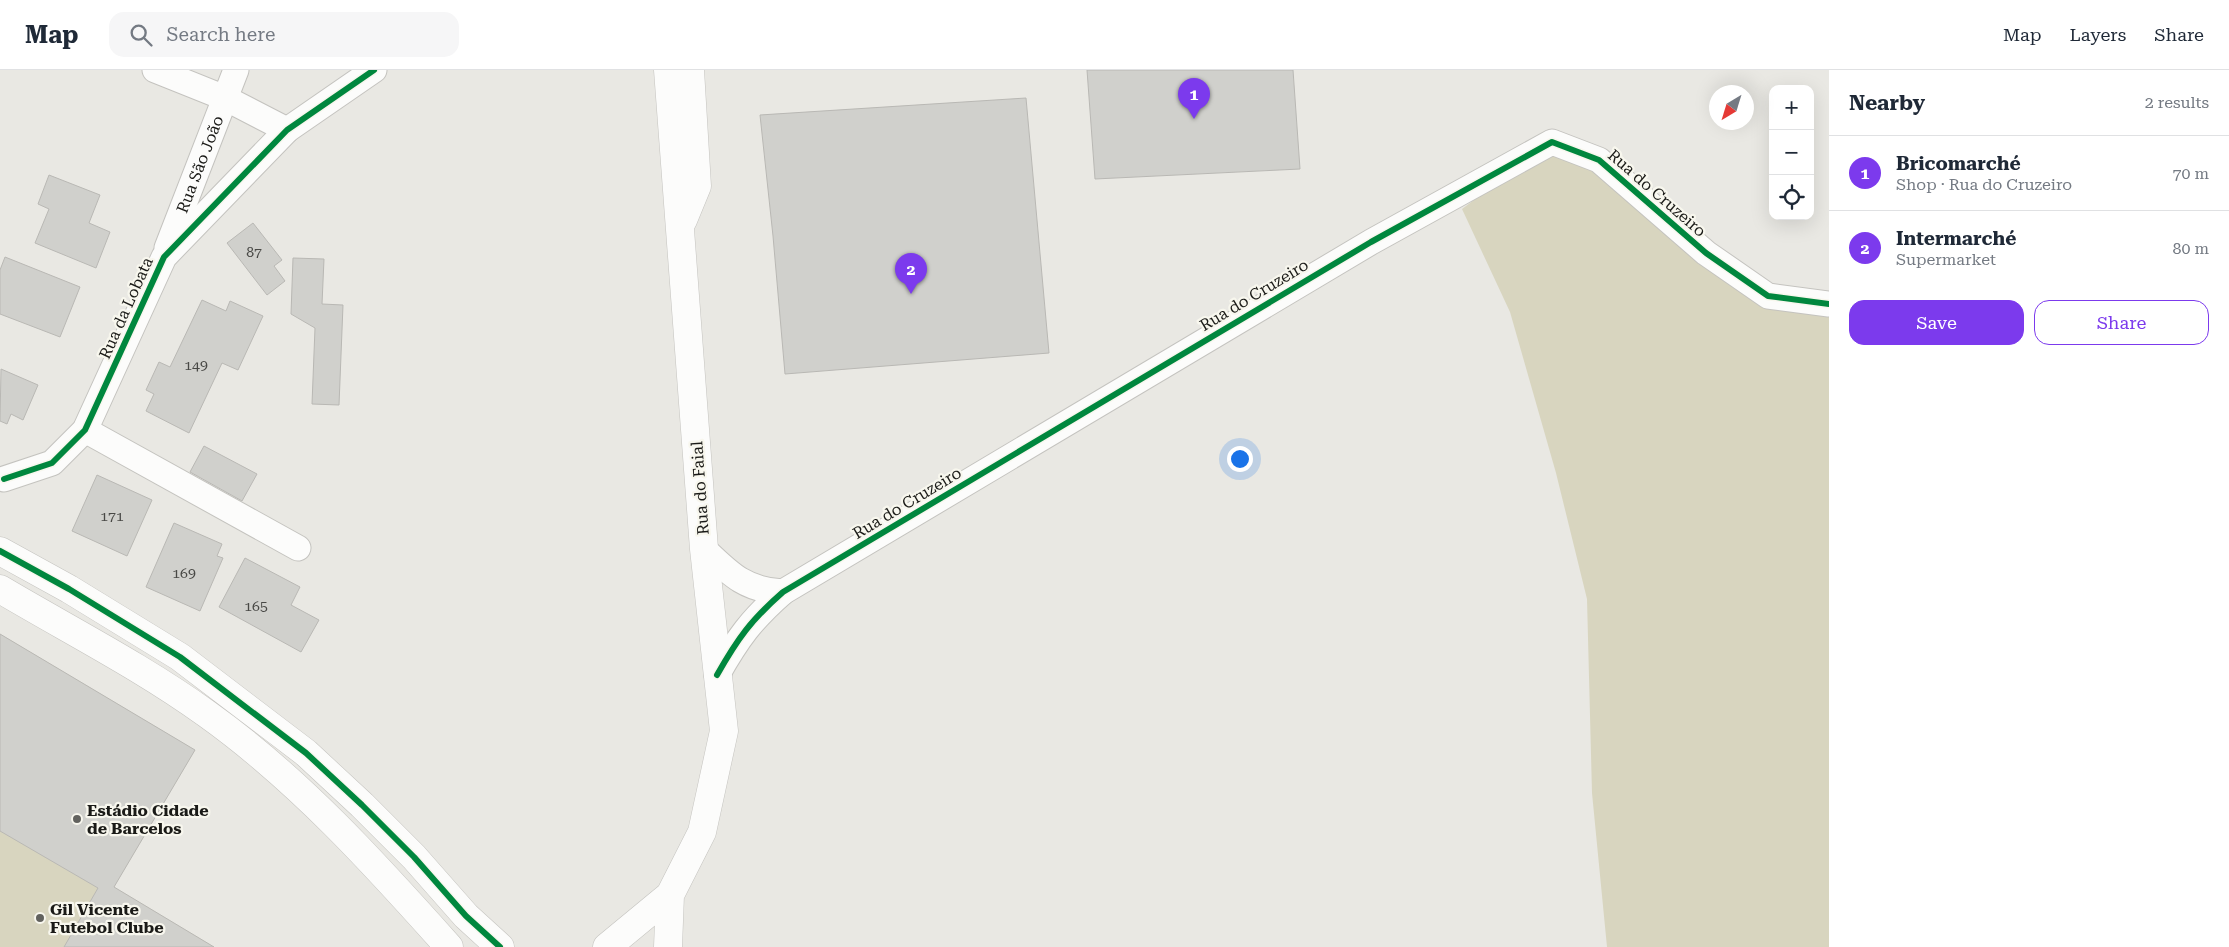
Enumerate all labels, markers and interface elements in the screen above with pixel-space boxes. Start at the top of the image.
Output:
search box [109,12,459,57]
text: Map [25,21,79,49]
icon: search [127,21,155,49]
text: Search here [167,23,275,46]
text: Map [2003,24,2042,45]
text: Layers [2070,24,2126,45]
text: Share [2154,24,2204,45]
pin: 1 [1178,78,1210,119]
north arrow [1709,85,1754,130]
map controls [1769,85,1814,220]
button: + [1769,85,1814,130]
text: Nearby [1849,91,1925,115]
text: 2 results [2145,93,2209,112]
street label: Rua São João [172,113,227,215]
button: − [1769,130,1814,175]
street label: Rua do Cruzeiro [1604,145,1710,241]
text: Bricomarché [1896,152,2021,175]
text: 1 [1861,164,1869,183]
text: 70 m [2172,164,2209,183]
button: locate [1769,175,1814,220]
text: Shop · Rua do Cruzeiro [1896,175,2072,194]
text: Intermarché [1896,227,2016,250]
text: 2 [1861,239,1869,258]
text: 80 m [2172,239,2209,258]
house number: 87 [246,244,262,260]
text: Supermarket [1896,250,1996,269]
pin: 2 [895,253,927,294]
street label: Rua da Lobata [95,254,157,362]
street label: Rua do Cruzeiro [1196,255,1312,335]
button: Save [1849,300,2024,345]
button: Share [2034,300,2209,345]
house number: 149 [184,357,208,373]
street label: Rua do Faial [687,440,713,535]
your location [1227,446,1253,472]
street label: Rua do Cruzeiro [849,463,965,543]
house number: 171 [100,508,124,524]
house number: 169 [172,565,196,581]
house number: 165 [244,598,268,614]
place label: Estádio Cidade de Barcelos [87,801,209,838]
marker: Estádio Cidade de Barcelos [71,813,83,825]
place label: Gil Vicente Futebol Clube [50,900,164,937]
marker: Gil Vicente Futebol Clube [34,912,46,924]

